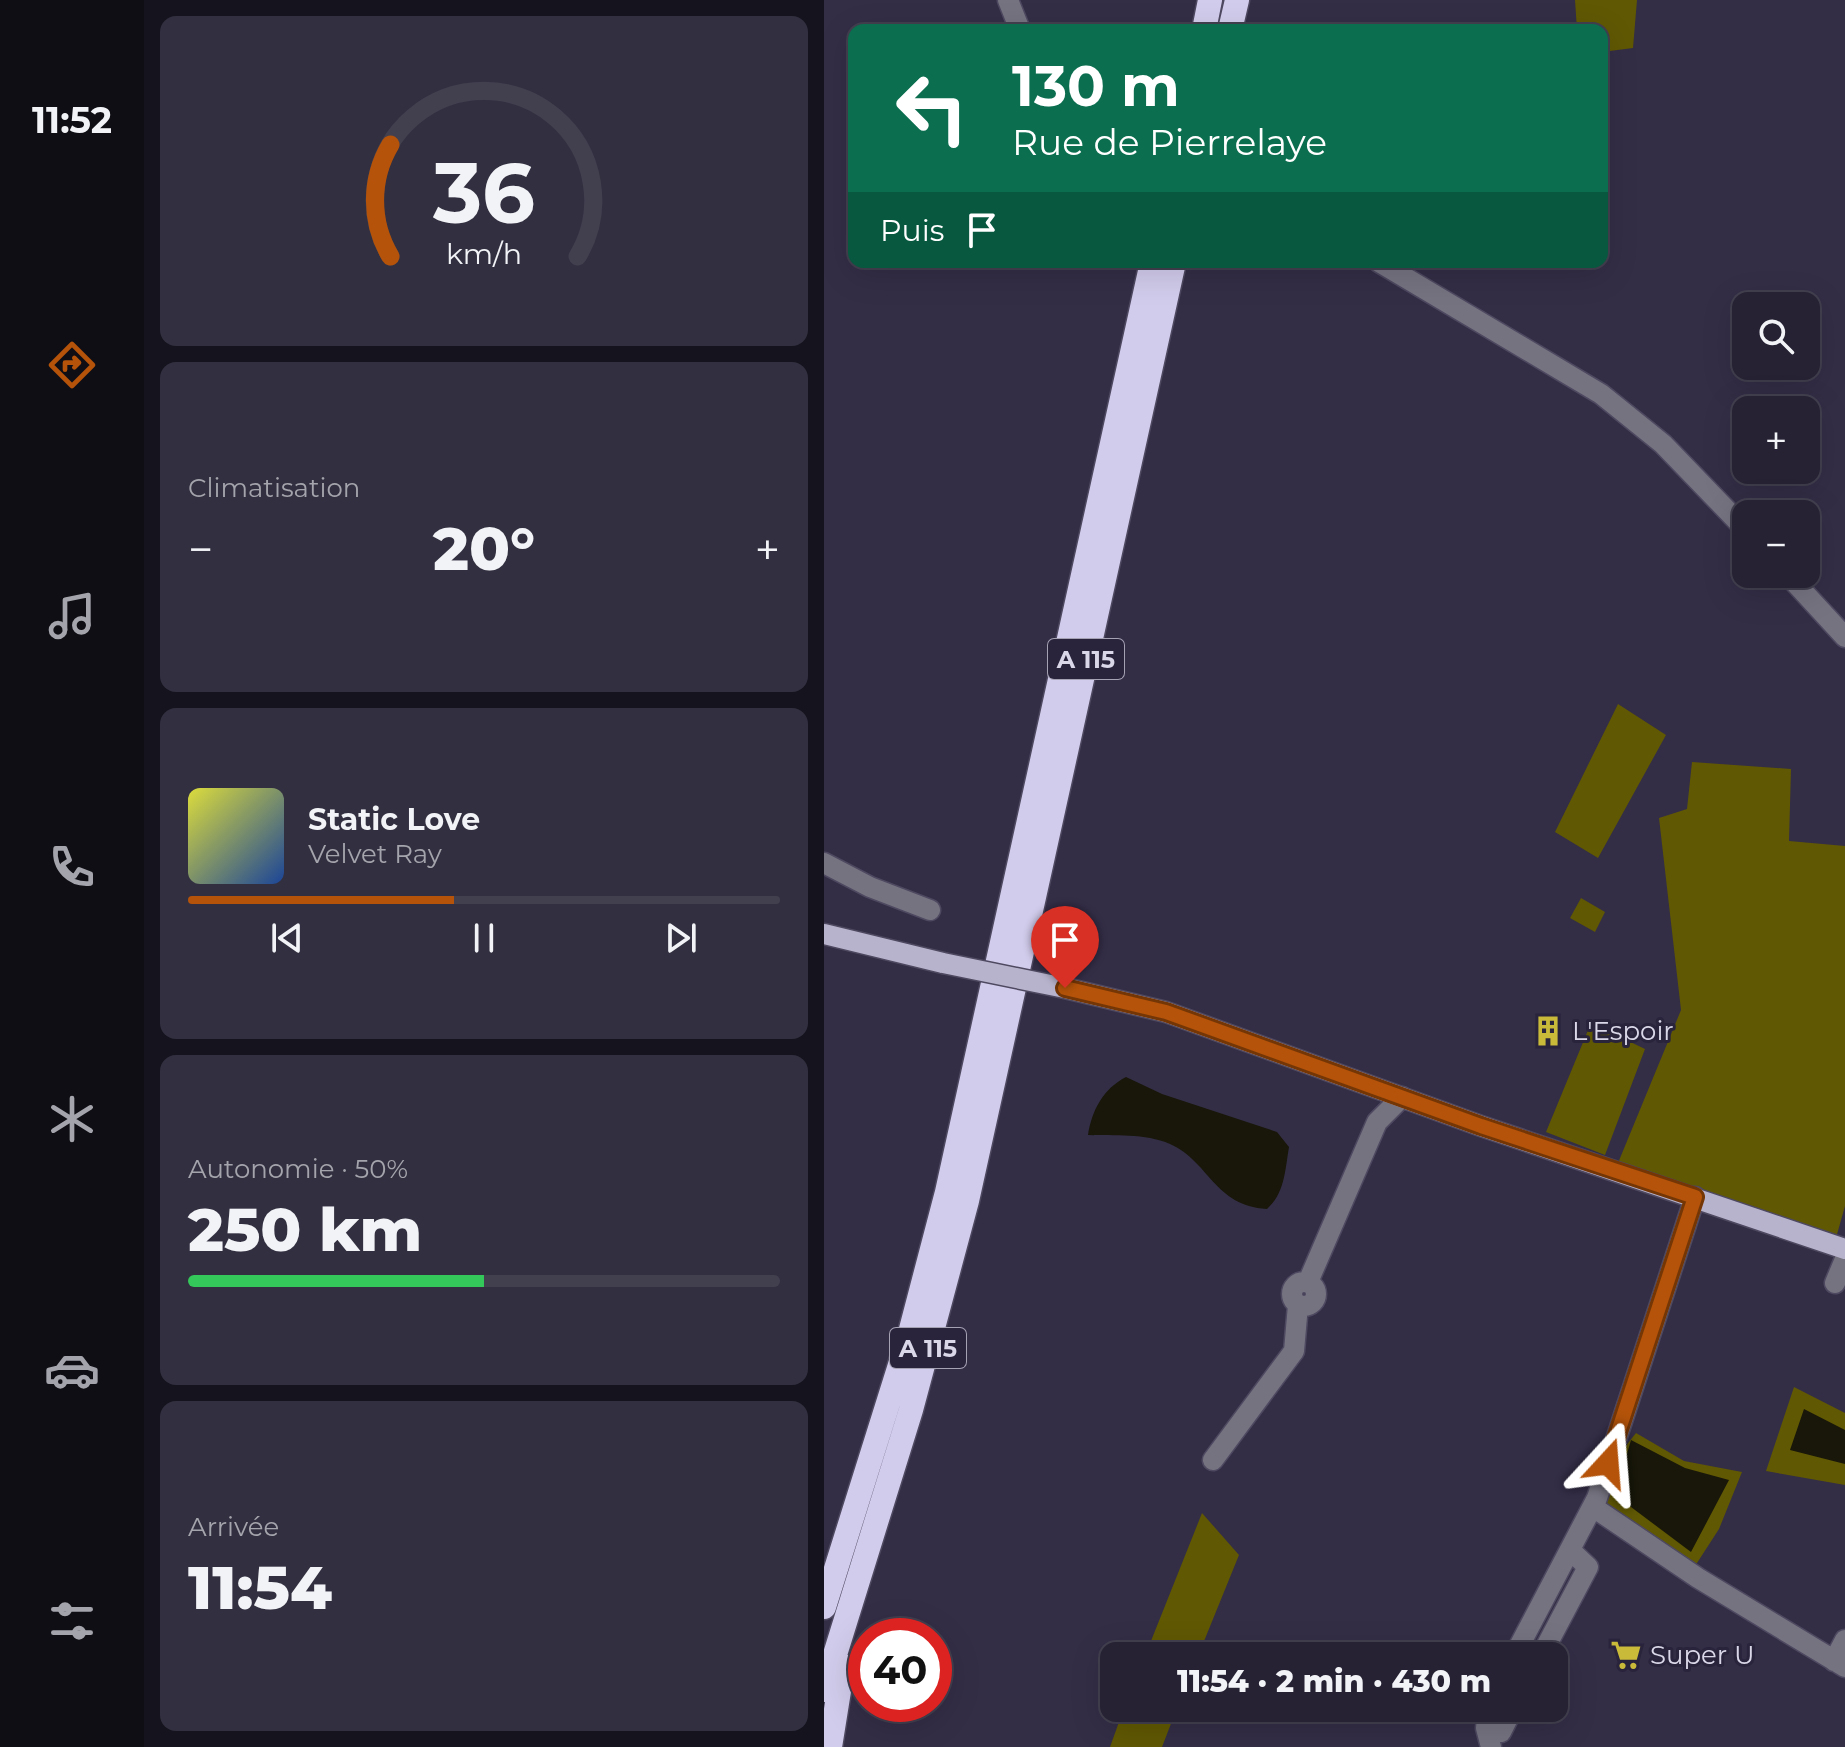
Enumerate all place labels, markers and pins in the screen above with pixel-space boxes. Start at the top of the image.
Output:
pin [1031,906,1099,988]
building icon: L'Espoir [1531,1014,1565,1048]
place label: L'Espoir [1572,1015,1674,1047]
supermarket icon: Super U [1609,1638,1643,1672]
place label: Super U [1650,1639,1755,1671]

